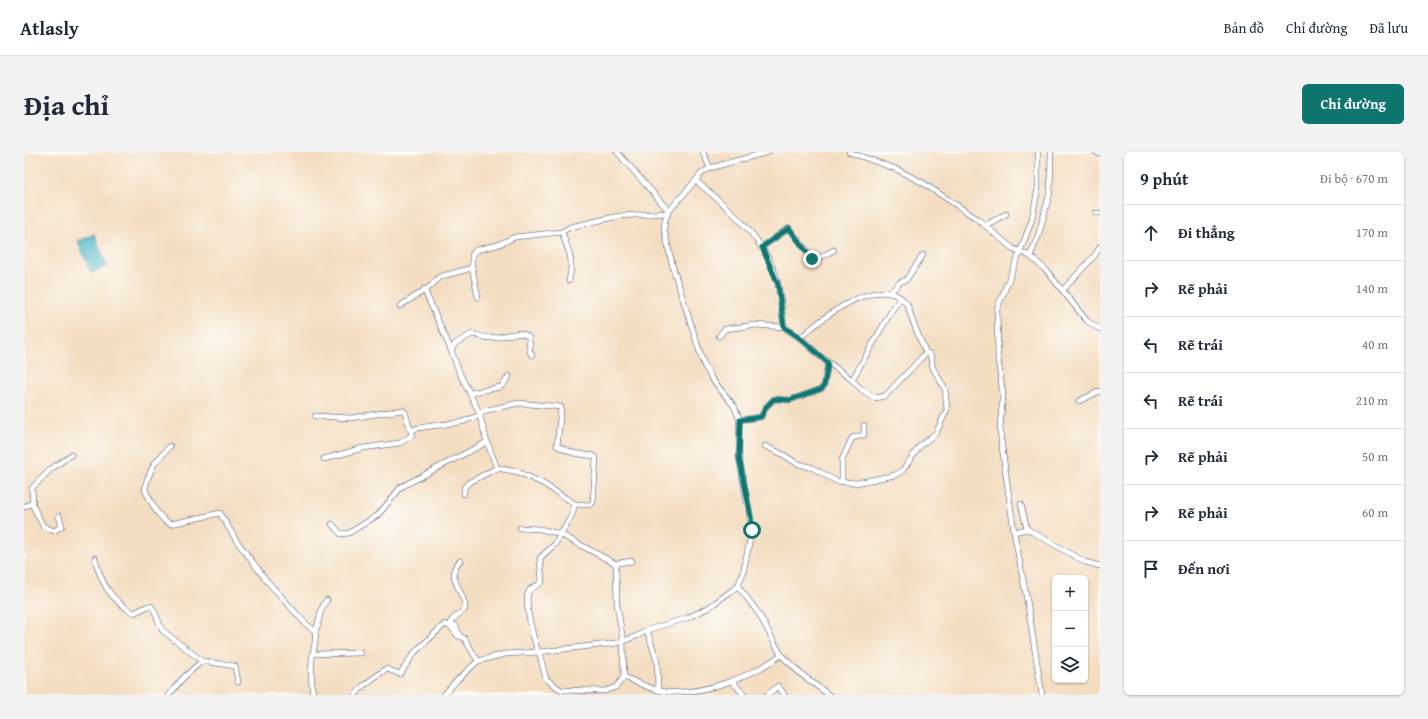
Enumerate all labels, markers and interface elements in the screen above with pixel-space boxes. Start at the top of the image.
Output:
text: Atlasly [20,14,79,42]
text: Bản đồ [1224,18,1264,38]
text: Chỉ đường [1286,18,1347,38]
text: Đã lưu [1369,18,1408,38]
text: Địa chỉ [24,84,109,125]
button: Chỉ đường [1302,84,1404,124]
text: 9 phút [1140,166,1188,191]
text: Đi bộ · 670 m [1320,169,1388,188]
icon: ahead [1140,222,1162,244]
text: Đi thẳng [1178,222,1235,243]
text: 170 m [1356,223,1388,242]
route end [803,250,821,268]
icon: right [1140,278,1162,300]
text: Rẽ phải [1178,278,1228,299]
text: 140 m [1356,279,1388,298]
icon: left [1140,334,1162,356]
text: Rẽ trái [1178,334,1223,355]
text: 40 m [1362,335,1388,354]
icon: left [1140,390,1162,412]
text: Rẽ trái [1178,390,1223,411]
text: 210 m [1356,391,1388,410]
icon: right [1140,446,1162,468]
text: Rẽ phải [1178,446,1228,467]
text: 50 m [1362,447,1388,466]
icon: right [1140,502,1162,524]
text: Rẽ phải [1178,502,1228,523]
text: 60 m [1362,503,1388,522]
route start [743,521,761,539]
icon: arrive [1140,558,1162,580]
text: Đến nơi [1178,558,1230,579]
map controls [1052,575,1088,683]
button: + [1052,575,1088,611]
button: − [1052,611,1088,647]
button: layers [1052,647,1088,683]

